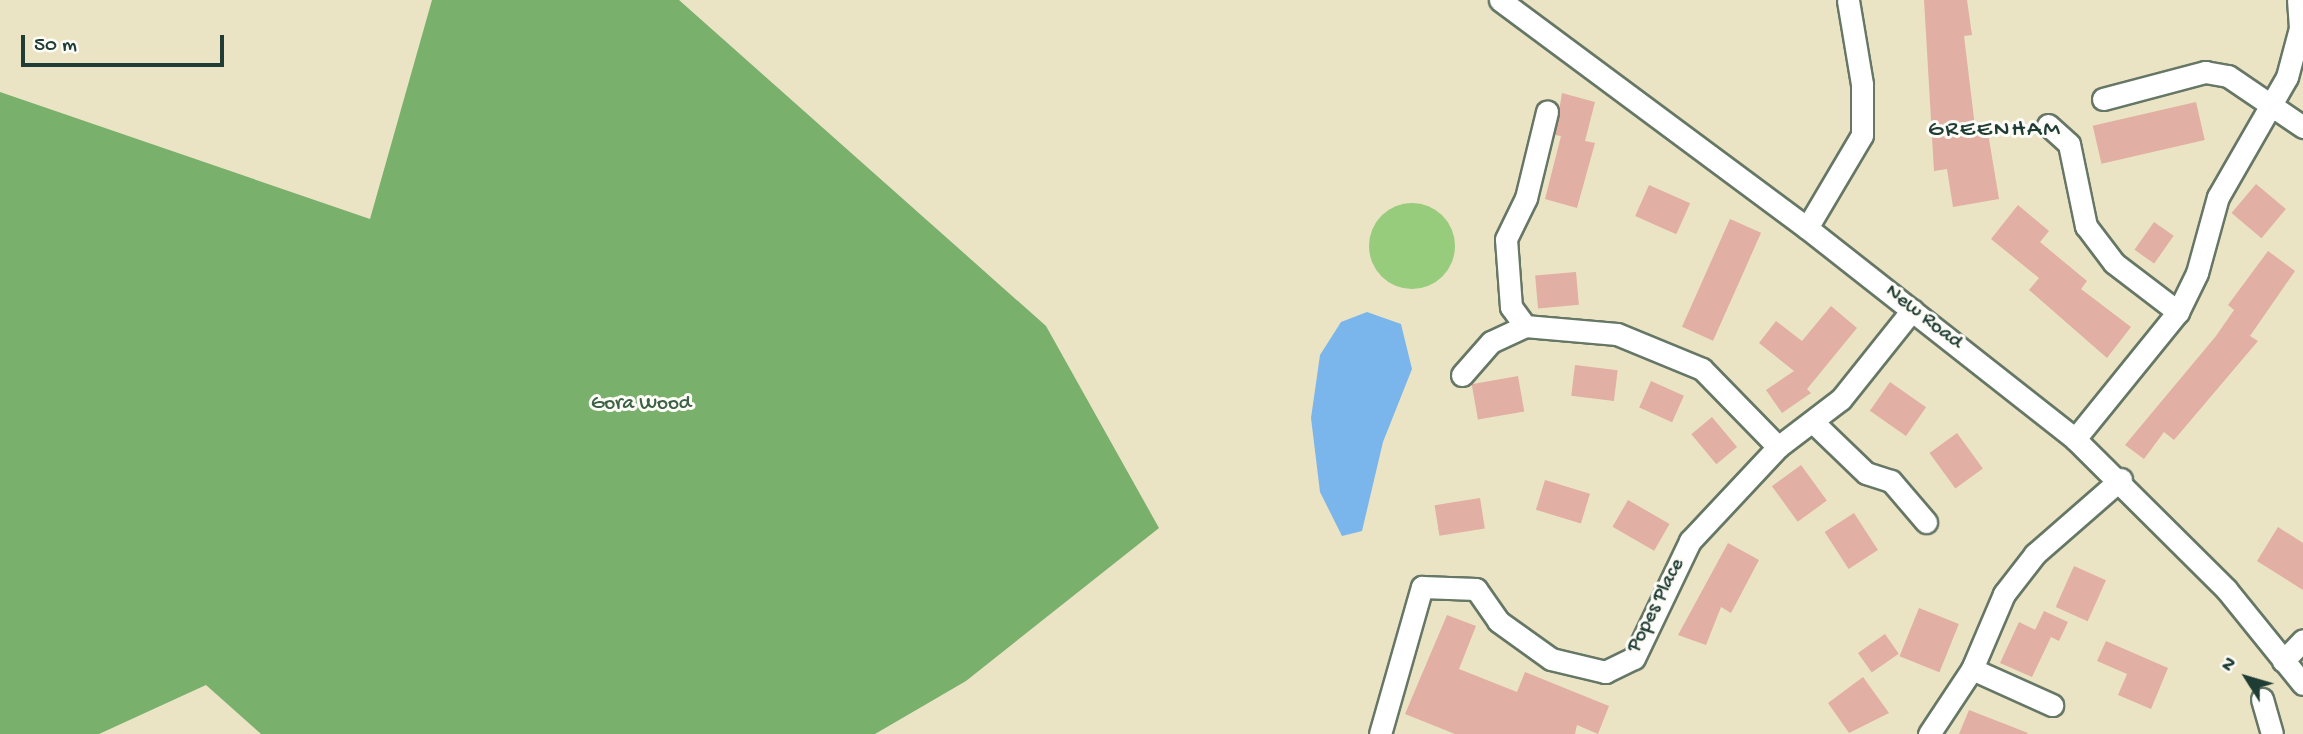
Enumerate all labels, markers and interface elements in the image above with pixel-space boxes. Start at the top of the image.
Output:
scale bar [24,21,228,65]
text: 50 m [34,34,77,59]
district label: GREENHAM [1929,117,2061,145]
street label: New Road [1879,280,1967,356]
park label: Gora Wood [591,392,691,418]
street label: Popes Place [1623,555,1691,657]
north arrow [2212,643,2282,713]
text: N [2217,653,2243,677]

